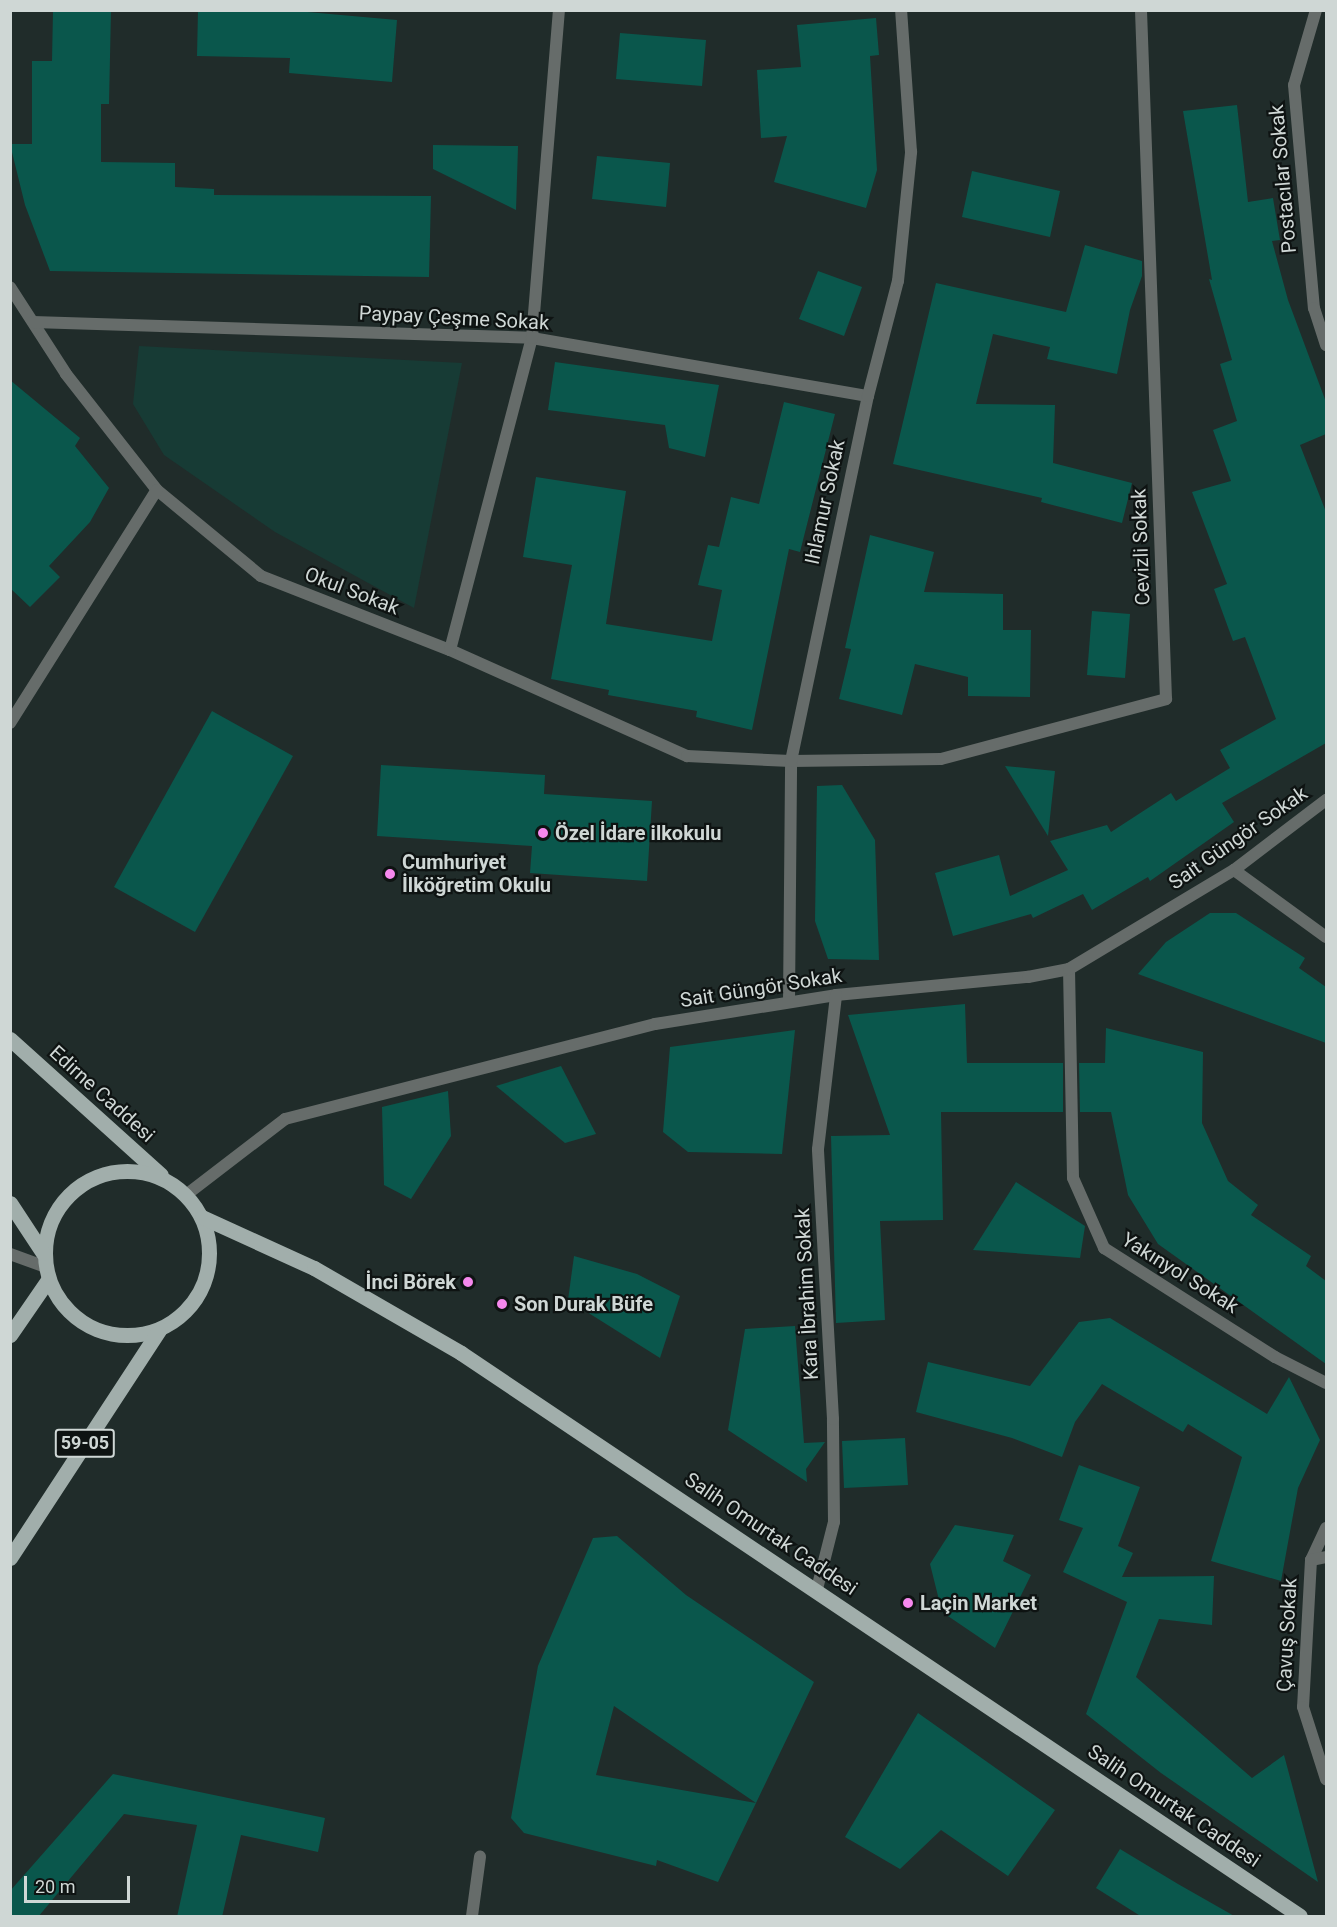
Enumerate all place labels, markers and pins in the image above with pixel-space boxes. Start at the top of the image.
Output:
place label: Özel İdare ilkokulu [555,821,722,845]
marker: Özel İdare ilkokulu [536,826,550,840]
place label: Cumhuriyet İlköğretim Okulu [402,850,551,897]
marker: Cumhuriyet İlköğretim Okulu [383,867,397,881]
place label: İnci Börek [366,1270,456,1294]
marker: İnci Börek [461,1275,475,1289]
place label: Son Durak Büfe [514,1292,653,1316]
marker: Son Durak Büfe [495,1297,509,1311]
place label: Laçin Market [920,1591,1037,1615]
marker: Laçin Market [901,1596,915,1610]

